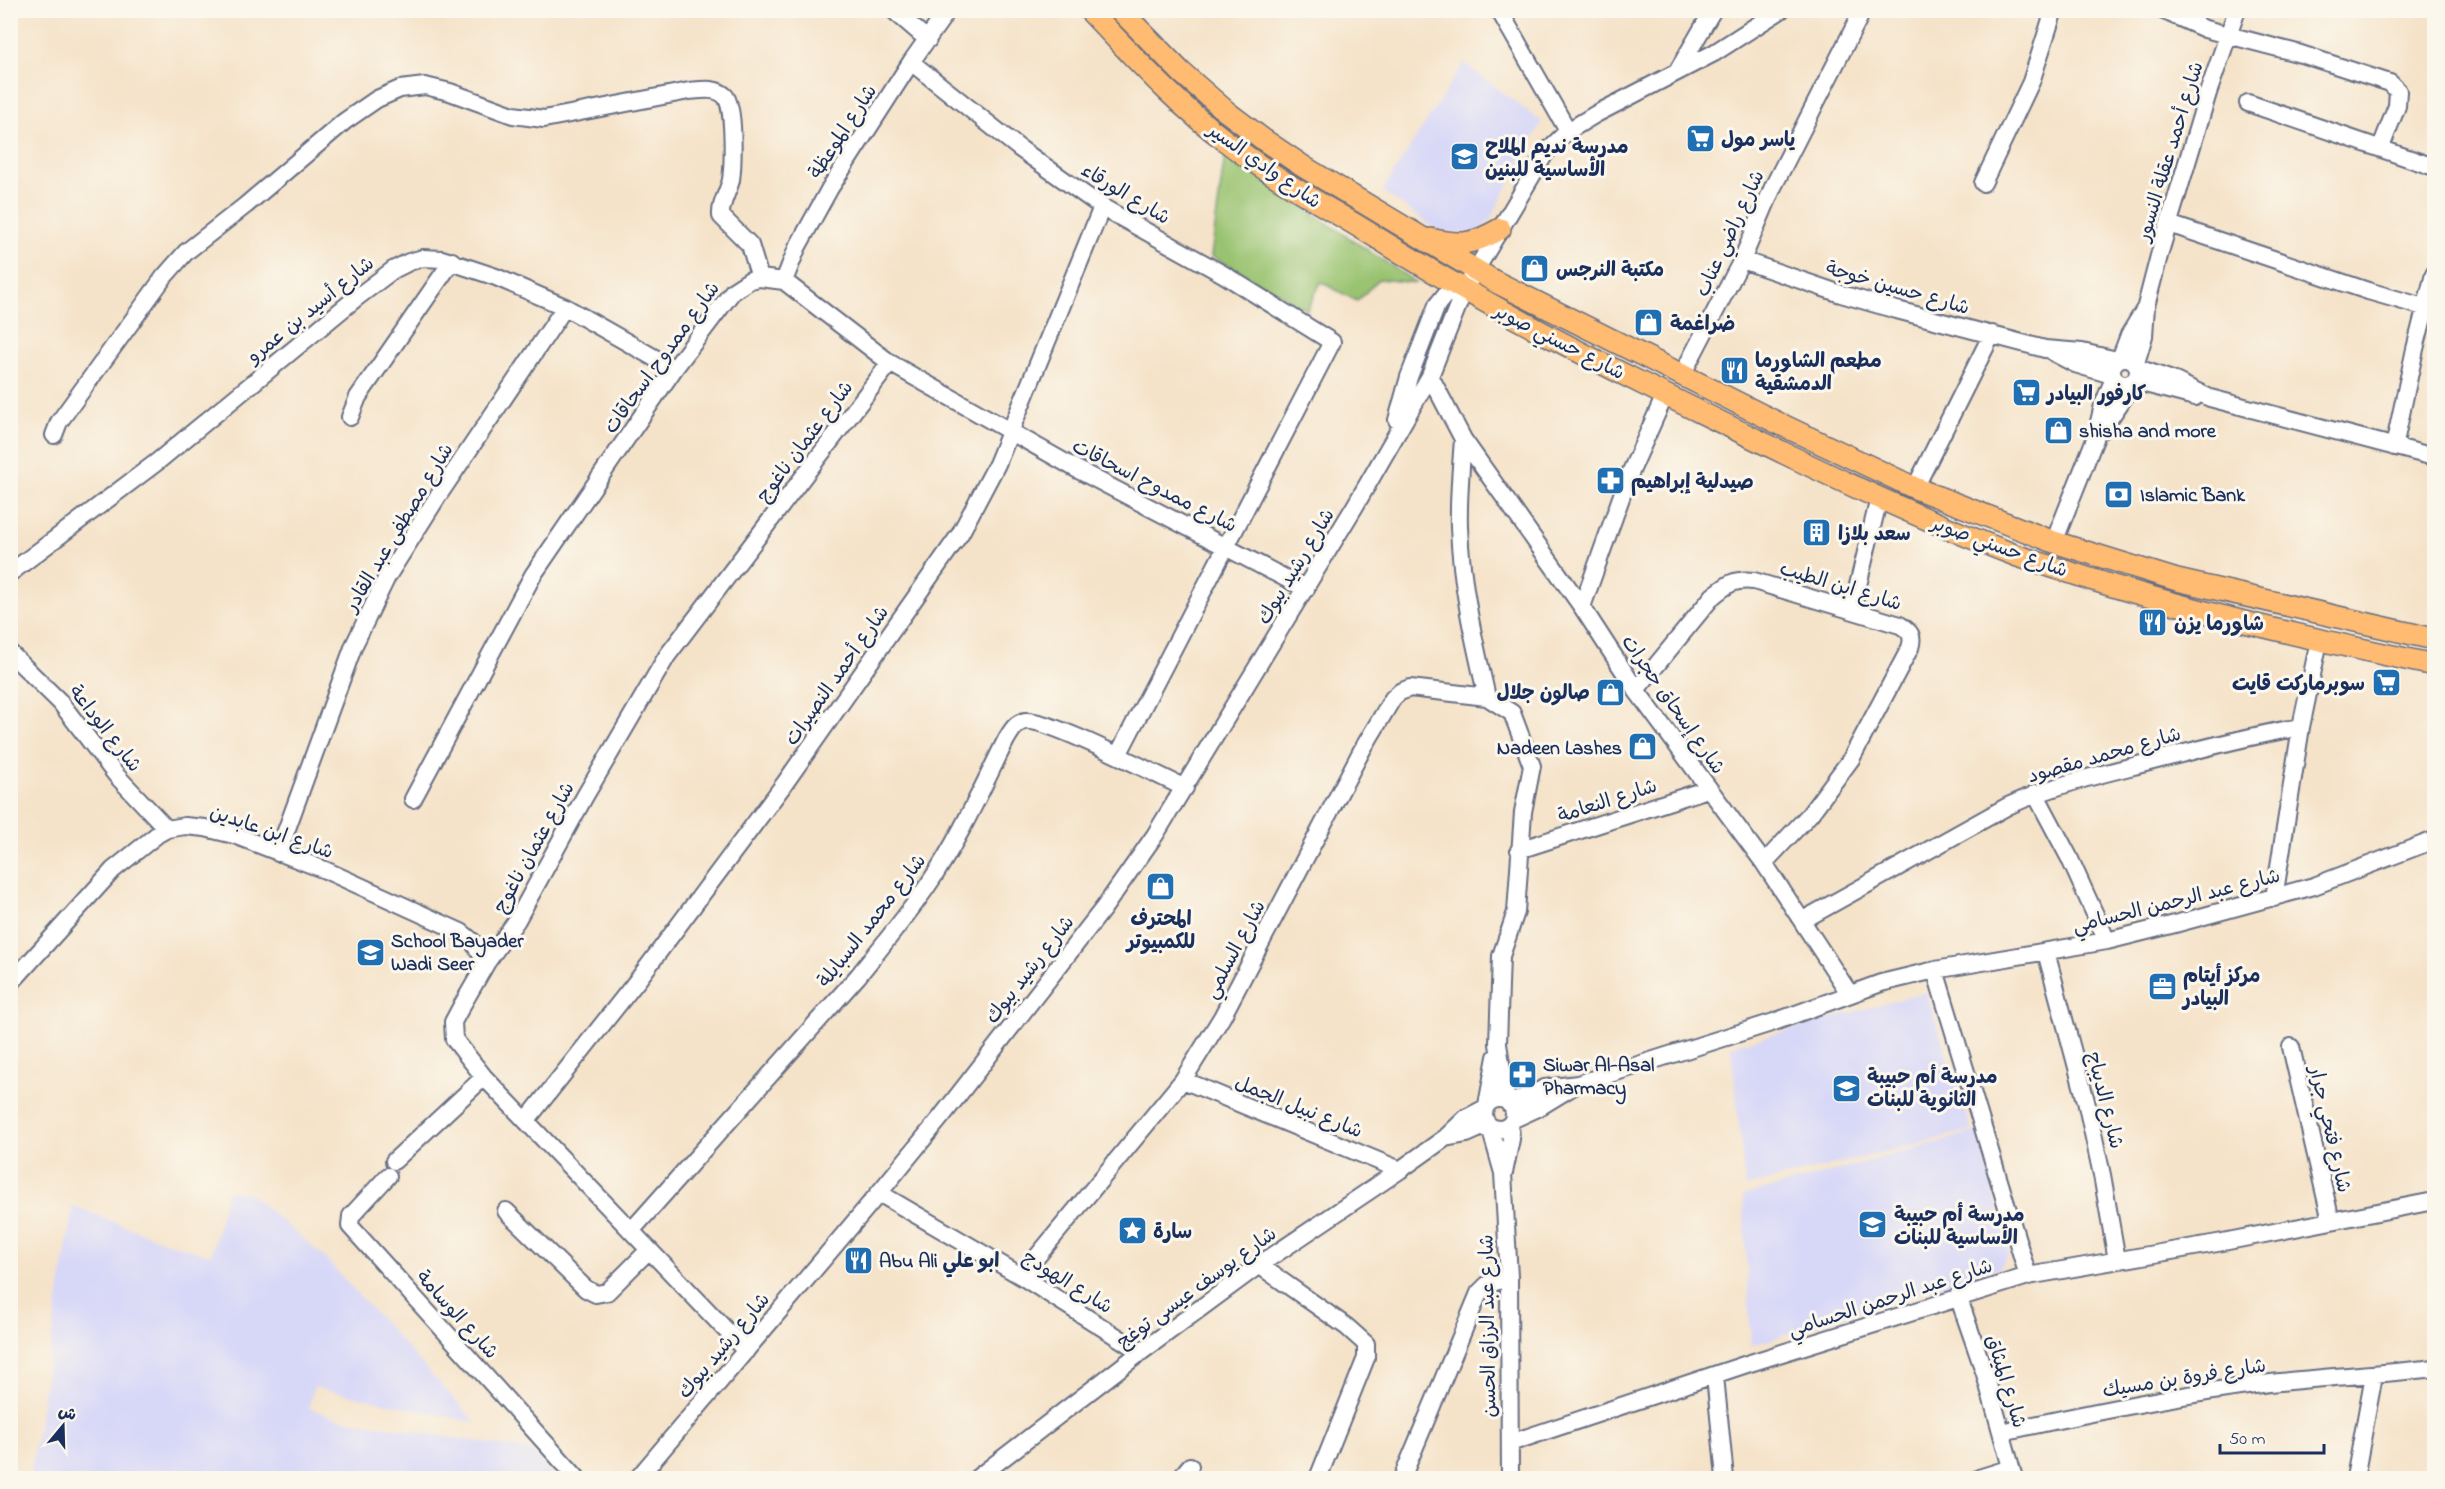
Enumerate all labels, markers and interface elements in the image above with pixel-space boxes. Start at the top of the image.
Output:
street label: شارع أحمد عقلة النسور [2130,58,2213,247]
street label: شارع الموعظة [803,79,886,185]
street label: شارع وادي السير [1199,116,1326,217]
supermarket icon: ياسر مول [1684,123,1716,155]
place label: ياسر مول [1721,127,1796,156]
place label: مدرسة نديم الملاح الأساسية للبنين [1485,134,1629,186]
school or university icon: مدرسة نديم الملاح الأساسية للبنين [1448,141,1480,173]
street label: شارع الورقاء [1074,157,1175,233]
street label: شارع راضي عناب [1689,166,1774,303]
street label: شارع أسيد بن عمرو [240,250,382,373]
shop icon: مكتبة النرجس [1519,253,1551,285]
street label: شارع حسين خوجة [1822,255,1973,324]
place label: مكتبة النرجس [1556,257,1664,286]
street label: شارع ممدوح اسحاقات [598,276,728,441]
street label: شارع حسني صوبر [1486,297,1629,390]
shop icon: ضراغمة [1633,307,1665,339]
place label: ضراغمة [1670,311,1735,340]
place label: مطعم الشاورما الدمشقية [1755,348,1882,400]
restaurant icon: مطعم الشاورما الدمشقية [1718,355,1750,387]
street label: شارع عثمان ناغوج [750,375,862,510]
supermarket icon: كارفور البيادر [2010,377,2042,409]
place label: كارفور البيادر [2045,381,2146,410]
shop icon: shisha and more [2042,414,2074,446]
place label: shisha and more [2079,418,2217,447]
street label: شارع ممدوح اسحاقات [1066,433,1241,541]
street label: شارع مصطفى عبد القادر [337,439,462,620]
pharmacy icon: صيدلية إبراهيم [1594,465,1626,497]
place label: صيدلية إبراهيم [1631,469,1754,498]
bank icon: Islamic Bank [2103,478,2135,510]
place label: Islamic Bank [2140,482,2246,511]
street label: شارع رشيد بيوك [1251,504,1343,631]
street label: شارع حسني صوبر [1925,510,2071,587]
building icon: سعد بلازا [1801,517,1833,549]
place label: سعد بلازا [1838,521,1911,550]
street label: شارع ابن الطيب [1776,555,1905,620]
street label: شارع أحمد النصيرات [779,600,897,752]
restaurant icon: شاورما يزن [2137,607,2169,639]
place label: شاورما يزن [2174,611,2264,640]
street label: شارع إسحاق حجرات [1613,630,1731,781]
supermarket icon: سوبرماركت قايت [2370,667,2402,699]
place label: سوبرماركت قايت [2232,671,2365,700]
shop icon: صالون جلال [1595,676,1627,708]
street label: شارع الوداعة [61,680,147,779]
place label: صالون جلال [1496,680,1590,709]
street label: شارع محمد مقصود [2025,721,2185,792]
shop icon: Nadeen Lashes [1627,731,1659,763]
place label: Nadeen Lashes [1497,735,1622,764]
street label: شارع النعامة [1554,773,1661,832]
street label: شارع عثمان ناغوج [487,777,583,919]
street label: شارع ابن عابدين [206,799,337,868]
street label: شارع محمد السبايلة [811,848,934,995]
street label: شارع عبد الرحمن الحسامي [2070,863,2284,943]
shop icon: المحترف للكمبيوتر [1145,871,1177,903]
street label: شارع السلمي [1198,896,1275,1005]
place label: المحترف للكمبيوتر [1125,906,1195,958]
street label: شارع رشيد بيوك [979,910,1083,1031]
place label: School Bayader Wadi Seer [391,928,524,980]
school or university icon: School Bayader Wadi Seer [354,936,386,968]
place label: مركز أيتام البيادر [2181,963,2260,1015]
office icon: مركز أيتام البيادر [2146,970,2178,1002]
street label: شارع الديباج [2078,1049,2130,1152]
place label: Siwar Al-Asal Pharmacy [1543,1052,1654,1105]
pharmacy icon: Siwar Al-Asal Pharmacy [1506,1059,1538,1091]
street label: شارع فتحي جرار [2298,1061,2357,1196]
place label: مدرسة أم حبيبة الثانوية للبنات [1867,1064,1998,1116]
street label: شارع نبيل الجمل [1230,1069,1366,1147]
school or university icon: مدرسة أم حبيبة الثانوية للبنات [1830,1072,1862,1104]
place label: مدرسة أم حبيبة الأساسية للبنات [1894,1202,2025,1254]
school or university icon: مدرسة أم حبيبة الأساسية للبنات [1857,1209,1889,1241]
place icon: سارة [1116,1215,1148,1247]
place label: سارة [1153,1219,1192,1248]
street label: شارع يوسف عيسى توغج [1111,1221,1284,1357]
street label: شارع عبد الرزاق الحسن [1473,1234,1506,1418]
restaurant icon: Abu Ali ابو علي [842,1244,874,1276]
street label: شارع الهودج [1016,1244,1117,1322]
place label: Abu Ali ابو علي [879,1248,999,1278]
street label: شارع عبد الرحمن الحسامي [1785,1253,1997,1347]
street label: شارع الوسامة [408,1265,504,1367]
street label: شارع رشيد بيوك [672,1287,778,1406]
street label: شارع الميثاق [1977,1332,2033,1432]
street label: شارع فروة بن مسيك [2100,1352,2268,1407]
north arrow [33,1396,93,1456]
text: ش [55,1399,79,1428]
scale bar [2220,1417,2324,1455]
text: 50 m [2229,1427,2266,1453]

